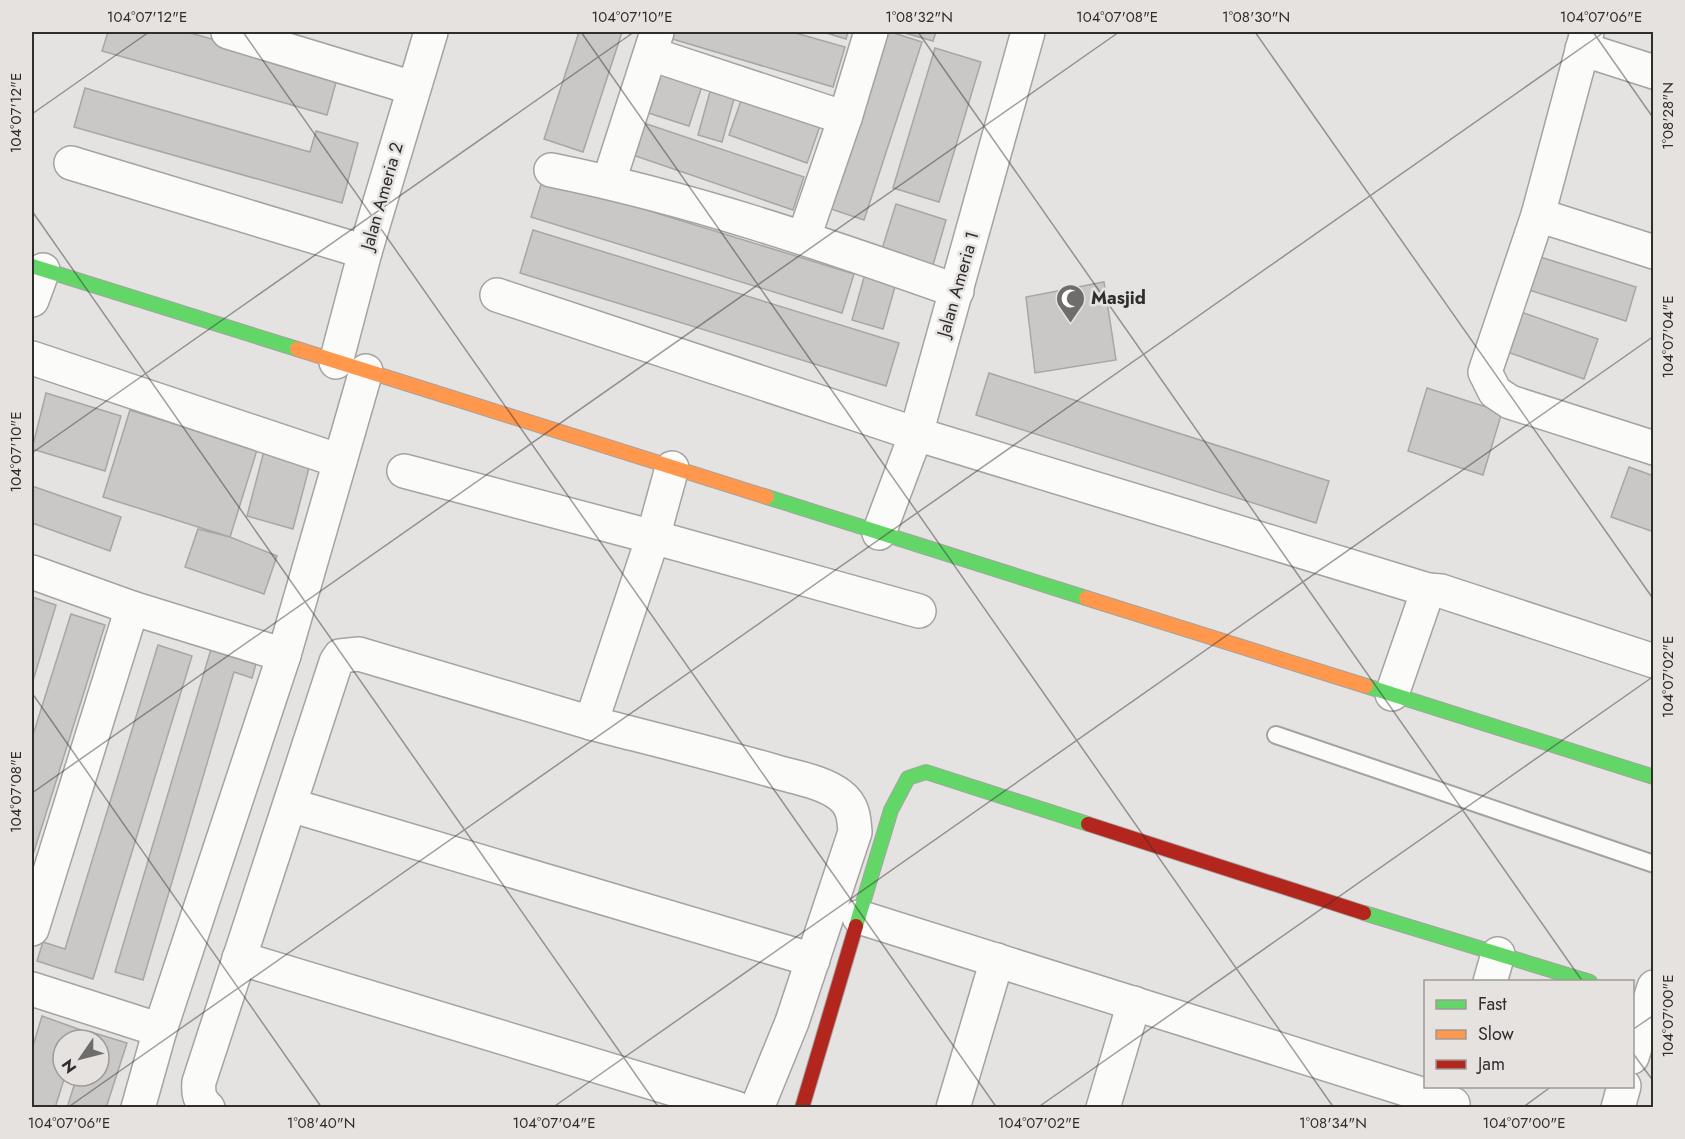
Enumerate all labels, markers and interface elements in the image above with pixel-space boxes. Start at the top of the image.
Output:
text: 104°07'12"E [107,6,187,28]
text: 104°07'10"E [592,6,672,28]
text: 1°08'32"N [885,6,953,28]
text: 104°07'08"E [1076,6,1158,28]
text: 1°08'30"N [1222,6,1290,28]
text: 104°07'06"E [1560,6,1642,28]
text: 104°07'12"E [5,73,27,153]
text: 1°08'28"N [1657,82,1679,150]
street label: Jalan Ameria 2 [354,139,410,255]
street label: Jalan Ameria 1 [930,228,985,342]
mosque icon: Masjid [1054,282,1086,324]
place label: Masjid [1091,285,1146,311]
text: 104°07'04"E [1657,296,1679,378]
text: 104°07'10"E [5,412,27,492]
text: 104°07'02"E [1657,636,1679,718]
text: 104°07'08"E [5,751,27,833]
text: 104°07'00"E [1657,974,1679,1058]
legend [1424,980,1634,1088]
text: Fast [1478,991,1507,1017]
text: Slow [1478,1021,1515,1047]
north arrow [51,1028,111,1088]
text: Jam [1476,1051,1505,1077]
text: N [56,1055,82,1078]
text: 104°07'06"E [28,1112,110,1134]
text: 1°08'40"N [287,1112,355,1134]
text: 104°07'04"E [513,1112,595,1134]
text: 104°07'02"E [998,1112,1080,1134]
text: 1°08'34"N [1299,1112,1367,1134]
text: 104°07'00"E [1482,1112,1566,1134]

